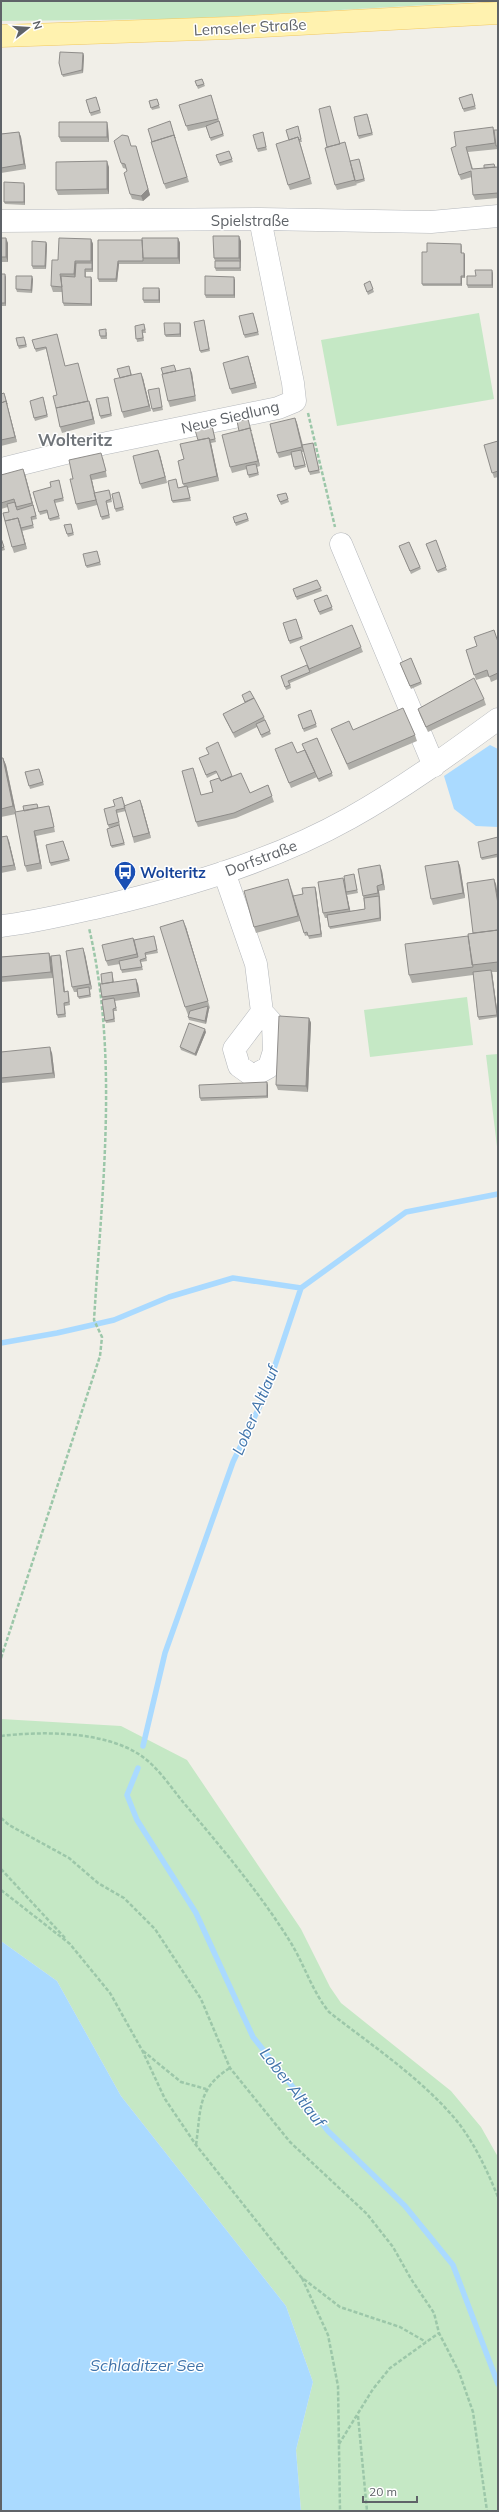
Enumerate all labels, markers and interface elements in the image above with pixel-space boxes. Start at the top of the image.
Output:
north arrow [8,8,48,48]
street label: Lemseler Straße [193,15,307,39]
text: N [30,19,45,31]
street label: Spielstraße [211,211,289,230]
street label: Neue Siedlung [179,396,281,438]
district label: Wolteritz [38,429,112,450]
street label: Dorfstraße [222,836,300,880]
bus stop icon: Wolteritz [112,859,138,892]
place label: Wolteritz [140,863,206,882]
water label: Lober Altlauf [227,1361,283,1458]
water label: Lober Altlauf [256,2043,331,2132]
water label: Schladitzer See [90,2355,204,2375]
scale bar [363,2478,417,2504]
text: 20 m [369,2484,397,2499]

